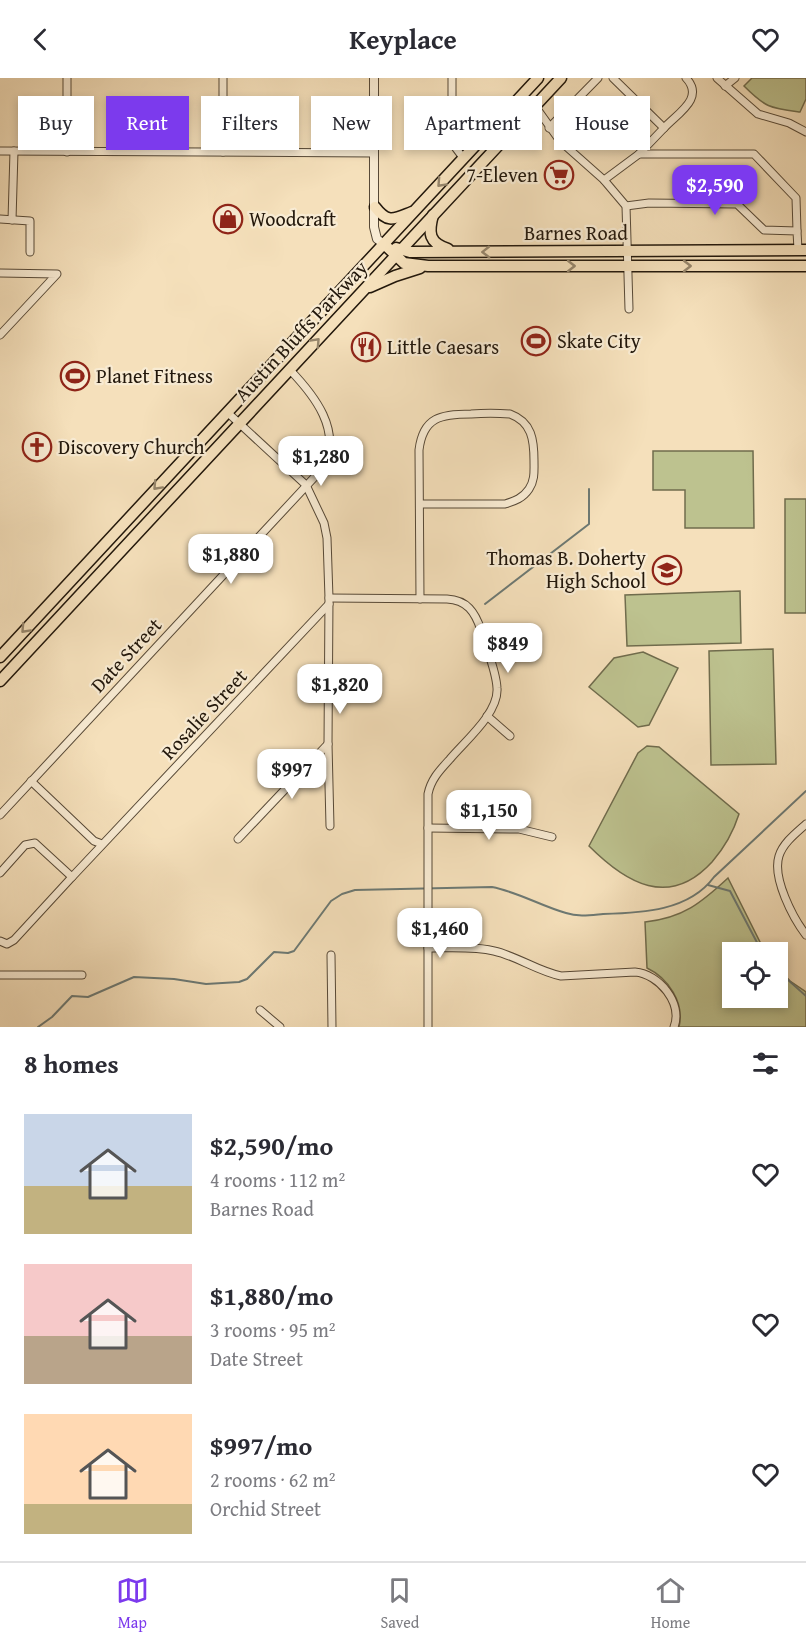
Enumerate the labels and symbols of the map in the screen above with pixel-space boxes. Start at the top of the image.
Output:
supermarket icon: 7-Eleven [543,159,575,191]
place label: 7-Eleven [466,160,538,189]
pin: $2,590 [666,165,764,216]
one-way arrow [437,176,448,186]
shop icon: Woodcraft [212,203,244,235]
place label: Woodcraft [249,204,336,233]
street label: Barnes Road [524,218,628,247]
one-way arrow [481,245,490,258]
street label: Austin Bluffs Parkway [227,253,374,408]
one-way arrow [566,260,575,272]
one-way arrow [682,260,691,272]
sports icon: Skate City [520,325,552,357]
place label: Skate City [557,326,641,355]
restaurant icon: Little Caesars [350,331,382,363]
place label: Little Caesars [387,332,499,361]
one-way arrow [309,338,320,348]
sports icon: Planet Fitness [59,360,91,392]
place label: Planet Fitness [96,361,213,390]
church icon: Discovery Church [21,431,53,463]
place label: Discovery Church [58,432,205,461]
pin: $1,280 [272,436,370,487]
one-way arrow [153,480,164,490]
pin: $1,880 [182,534,280,585]
place label: Thomas B. Doherty High School [486,543,646,595]
school or university icon: Thomas B. Doherty High School [651,554,683,586]
street label: Date Street [83,611,168,699]
one-way arrow [21,623,32,633]
pin: $849 [472,623,544,674]
street label: Rosalie Street [154,662,253,766]
pin: $1,820 [291,664,389,715]
pin: $997 [256,749,328,800]
pin: $1,150 [440,790,538,841]
pin: $1,460 [391,908,489,959]

